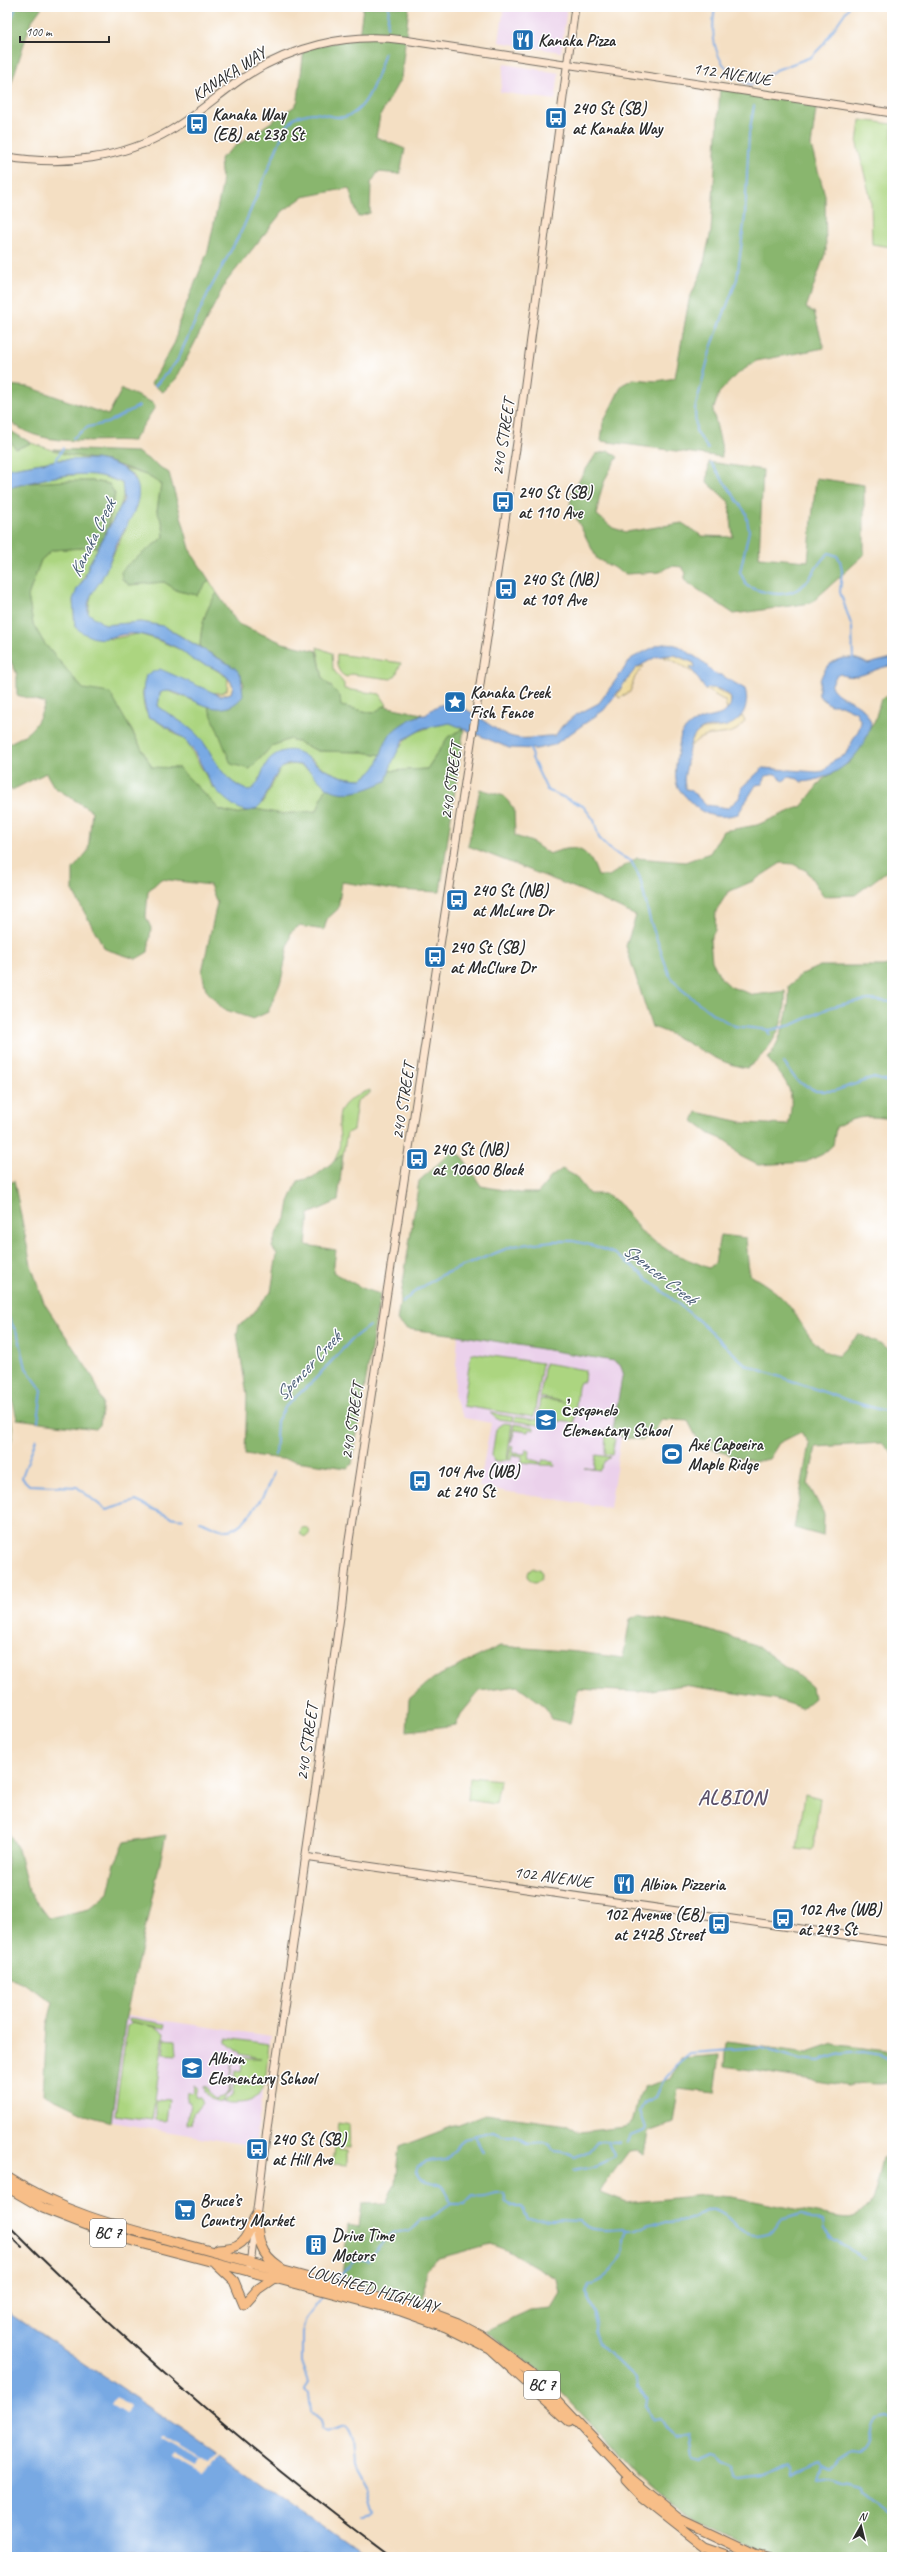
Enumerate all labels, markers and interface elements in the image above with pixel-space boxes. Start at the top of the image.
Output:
scale bar [20,18,109,44]
text: 100 m [26,24,53,40]
restaurant icon: Kanaka Pizza [510,27,536,53]
place label: Kanaka Pizza [538,30,617,51]
street label: KANAKA WAY [188,41,272,106]
street label: 112 AVENUE [691,57,775,91]
place label: 240 St (SB) at Kanaka Way [572,98,665,139]
place label: Kanaka Way (EB) at 238 St [212,104,306,145]
bus stop icon: 240 St (SB) at Kanaka Way [543,105,569,131]
bus stop icon: Kanaka Way (EB) at 238 St [184,111,210,137]
street label: 240 STREET [487,394,520,477]
place label: 240 St (SB) at 110 Ave [518,482,593,523]
bus stop icon: 240 St (SB) at 110 Ave [490,489,516,515]
water label: Kanaka Creek [64,493,122,580]
place label: 240 St (NB) at 109 Ave [522,569,600,610]
bus stop icon: 240 St (NB) at 109 Ave [493,576,519,602]
place label: Kanaka Creek Fish Fence [470,682,551,723]
place icon: Kanaka Creek Fish Fence [442,689,468,715]
street label: 240 STREET [435,738,467,821]
place label: 240 St (NB) at McLure Dr [472,880,555,921]
bus stop icon: 240 St (NB) at McLure Dr [444,887,470,913]
place label: 240 St (SB) at McClure Dr [450,937,537,978]
bus stop icon: 240 St (SB) at McClure Dr [422,944,448,970]
street label: 240 STREET [387,1058,420,1141]
place label: 240 St (NB) at 10600 Block [432,1139,524,1180]
bus stop icon: 240 St (NB) at 10600 Block [404,1146,430,1172]
water label: Spencer Creek [619,1239,703,1311]
water label: Spencer Creek [271,1324,348,1405]
street label: 240 STREET [336,1378,369,1461]
place label: c̓əsqənelə Elementary School [562,1398,673,1441]
school or university icon: c̓əsqənelə Elementary School [533,1407,559,1433]
place label: Axé Capoeira Maple Ridge [688,1434,765,1475]
sports icon: Axé Capoeira Maple Ridge [659,1441,685,1467]
place label: 104 Ave (WB) at 240 St [436,1461,521,1502]
bus stop icon: 104 Ave (WB) at 240 St [407,1468,433,1494]
street label: 240 STREET [291,1699,323,1782]
district label: ALBION [698,1784,769,1810]
street label: 102 AVENUE [512,1861,595,1893]
restaurant icon: Albion Pizzeria [611,1871,637,1897]
place label: Albion Pizzeria [640,1874,727,1895]
place label: 102 Ave (WB) at 243 St [798,1899,883,1940]
place label: 102 Avenue (EB) at 242B Street [604,1904,706,1945]
bus stop icon: 102 Ave (WB) at 243 St [770,1906,796,1932]
bus stop icon: 102 Avenue (EB) at 242B Street [706,1911,732,1937]
place label: Albion Elementary School [208,2048,319,2089]
school or university icon: Albion Elementary School [179,2055,205,2081]
place label: 240 St (SB) at Hill Ave [272,2129,347,2170]
bus stop icon: 240 St (SB) at Hill Ave [244,2136,270,2162]
place label: Bruce’s Country Market [200,2190,296,2231]
supermarket icon: Bruce’s Country Market [172,2197,198,2223]
road number: BC 7 [90,2219,126,2247]
place label: Drive Time Motors [332,2225,396,2266]
building icon: Drive Time Motors [303,2232,329,2258]
street label: LOUGHEED HIGHWAY [305,2260,443,2318]
road number: BC 7 [524,2371,560,2399]
north arrow [841,2506,881,2546]
text: N [858,2509,869,2524]

